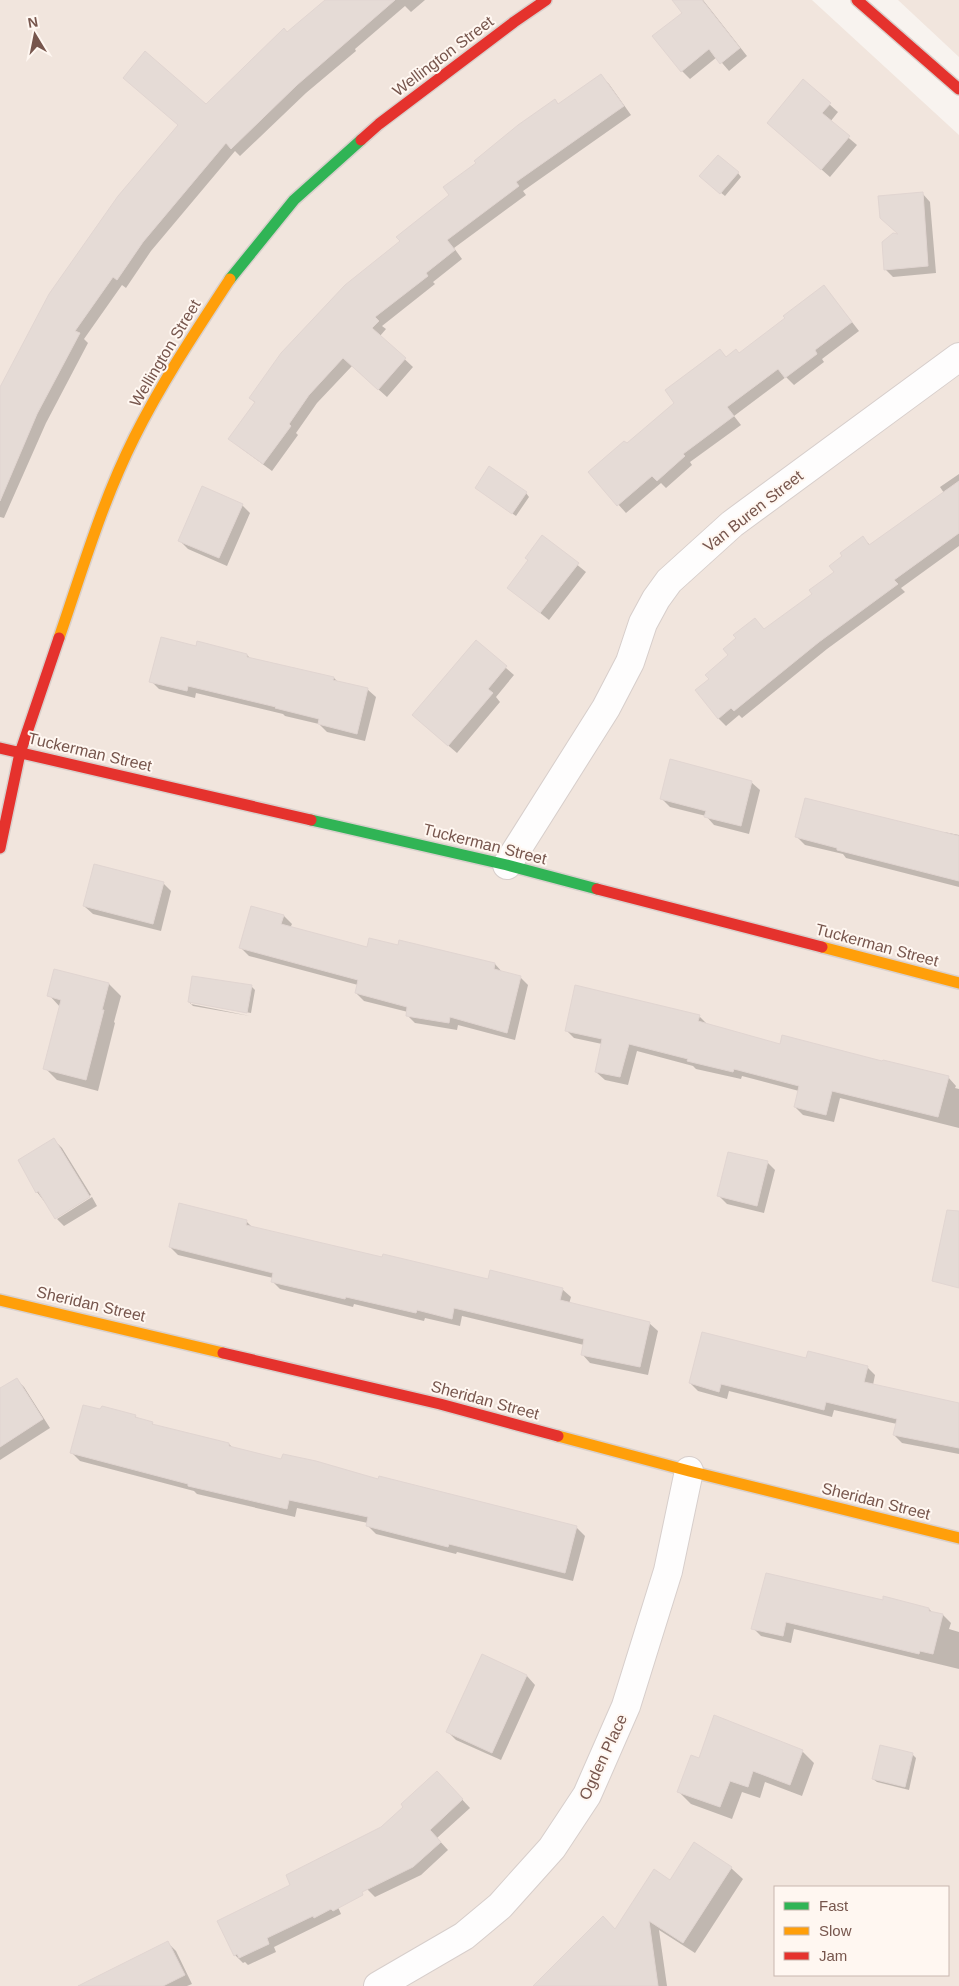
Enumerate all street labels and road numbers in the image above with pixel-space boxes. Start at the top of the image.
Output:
street label: Wellington Street [389,12,497,99]
street label: Wellington Street [126,296,204,409]
street label: Van Buren Street [700,467,807,555]
street label: Tuckerman Street [26,729,154,775]
street label: Tuckerman Street [422,820,549,868]
street label: Tuckerman Street [814,920,941,970]
street label: Sheridan Street [35,1283,148,1325]
street label: Sheridan Street [429,1377,541,1423]
street label: Sheridan Street [820,1479,933,1523]
street label: Ogden Place [576,1711,630,1803]

